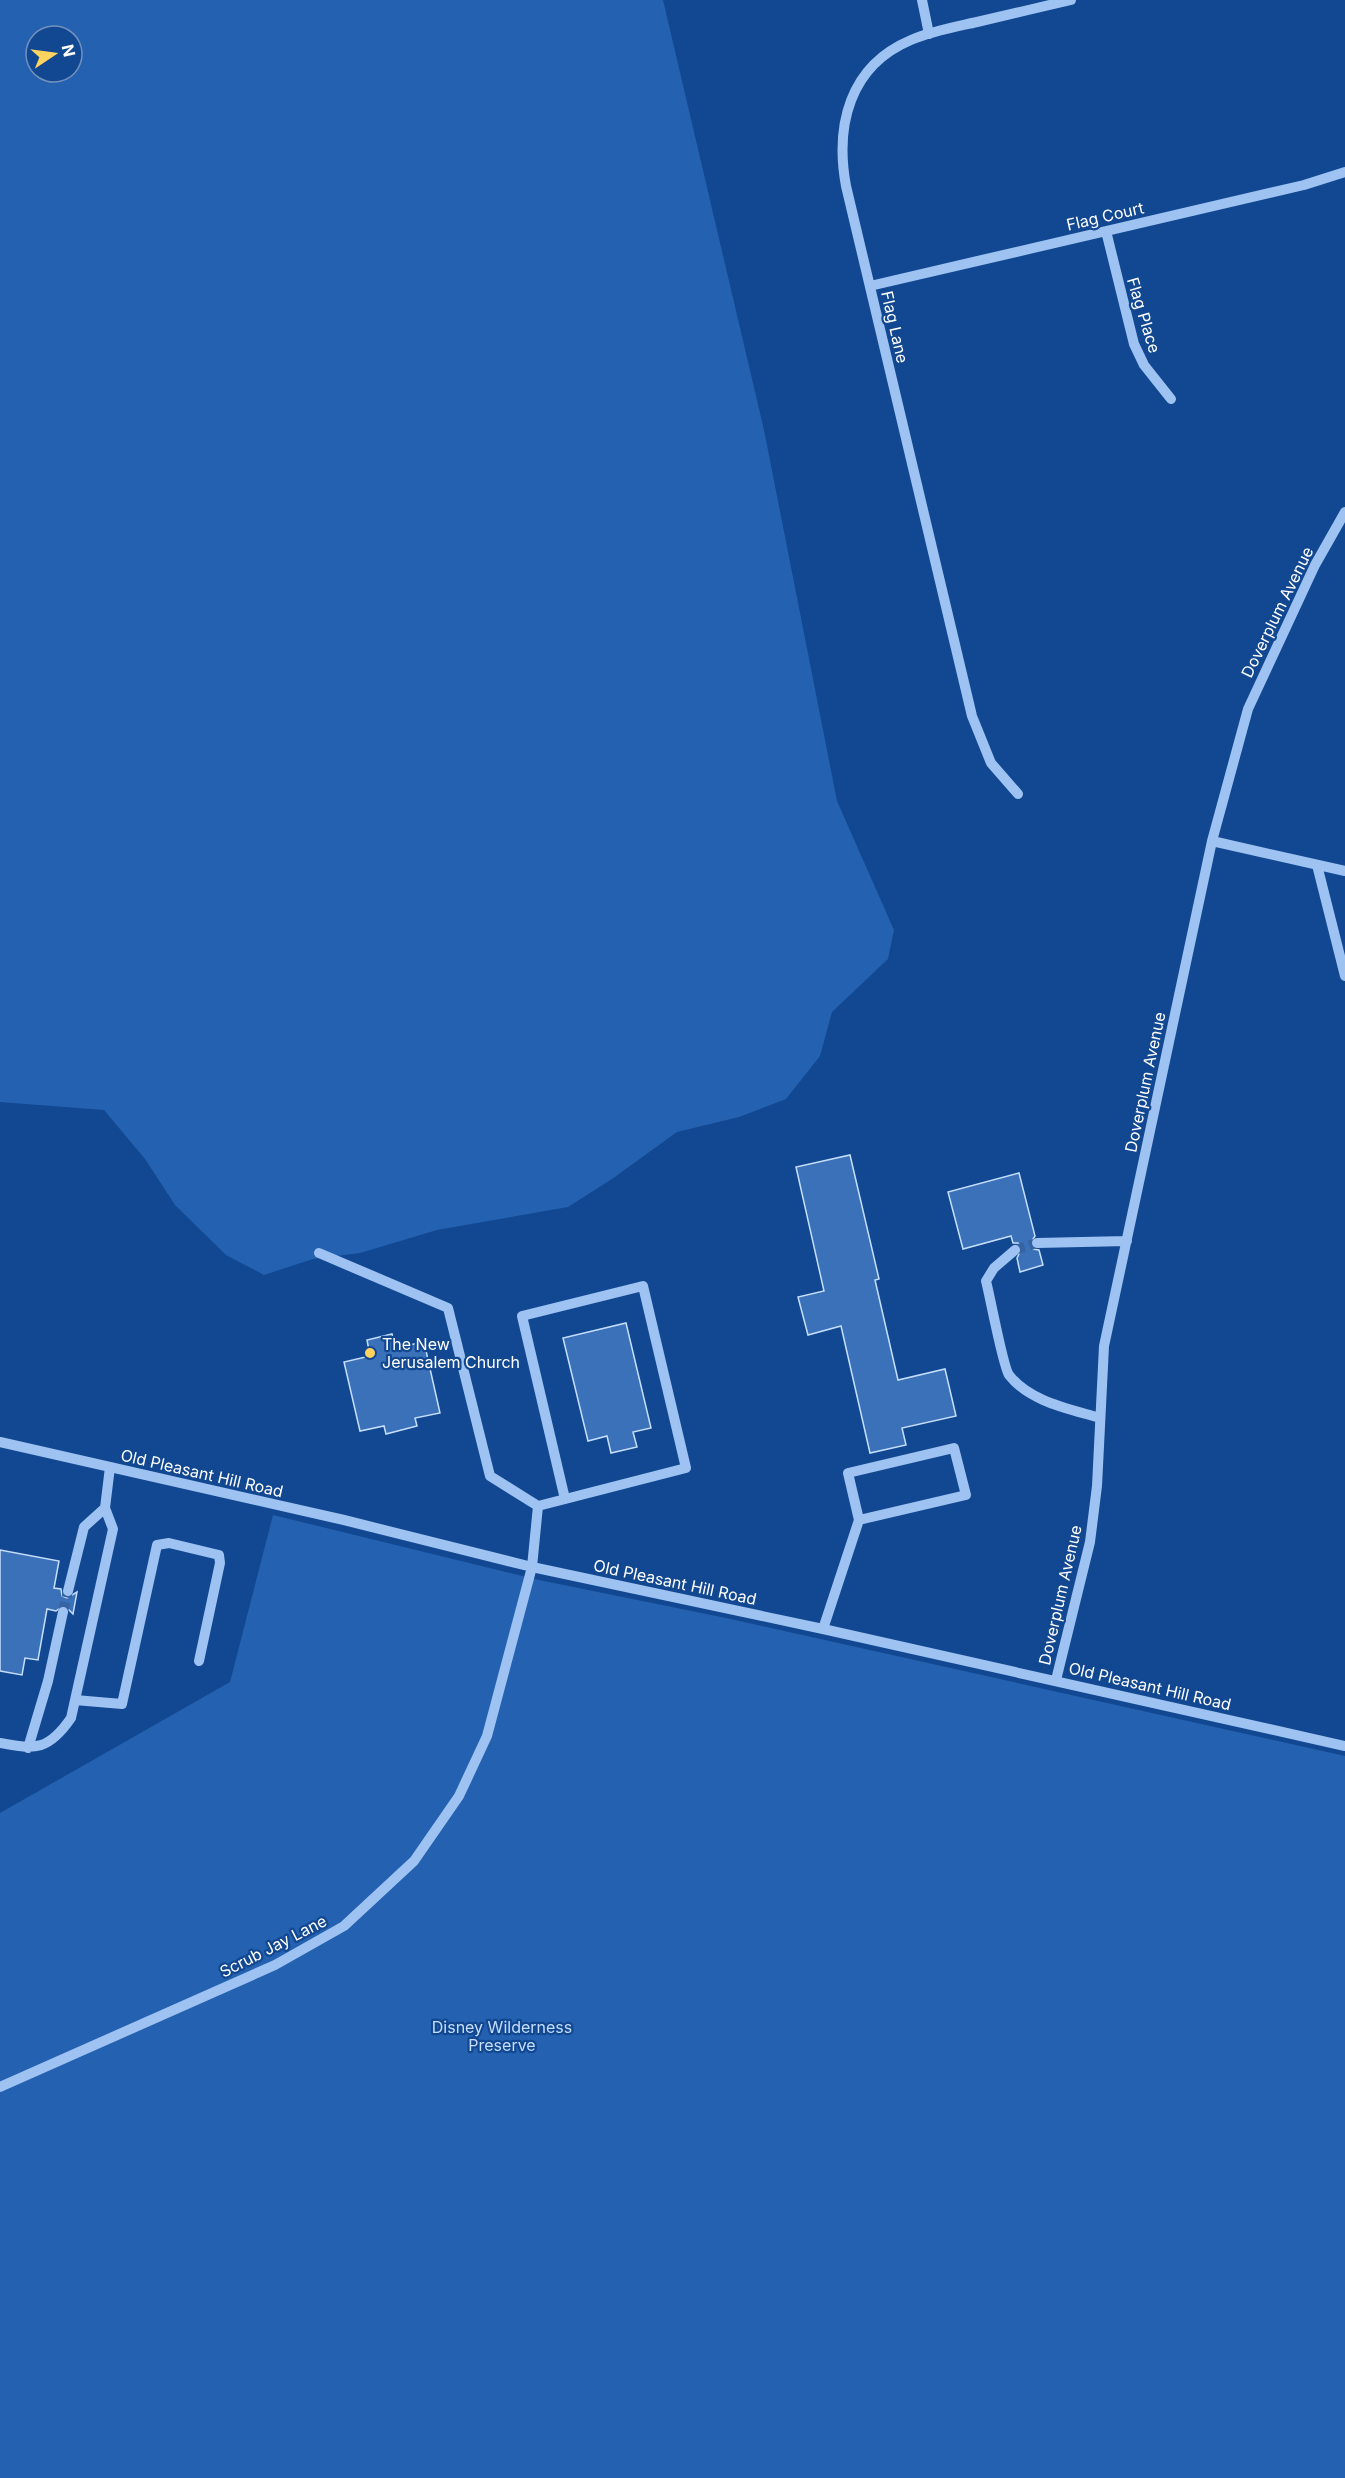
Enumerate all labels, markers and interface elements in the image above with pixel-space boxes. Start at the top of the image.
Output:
north arrow [24,24,84,84]
text: N [57,42,80,59]
street label: Flag Court [1064,197,1146,235]
street label: Flag Place [1123,275,1165,355]
street label: Flag Lane [877,289,913,365]
street label: Doverplum Avenue [1237,543,1317,681]
street label: Doverplum Avenue [1120,1010,1170,1154]
place label: The New Jerusalem Church [382,1334,520,1372]
marker: The New Jerusalem Church [363,1346,377,1360]
street label: Old Pleasant Hill Road [119,1445,285,1501]
street label: Doverplum Avenue [1034,1523,1086,1667]
street label: Old Pleasant Hill Road [592,1555,758,1609]
street label: Old Pleasant Hill Road [1067,1658,1233,1714]
street label: Scrub Jay Lane [216,1910,330,1982]
park label: Disney Wilderness Preserve [432,2017,572,2055]

